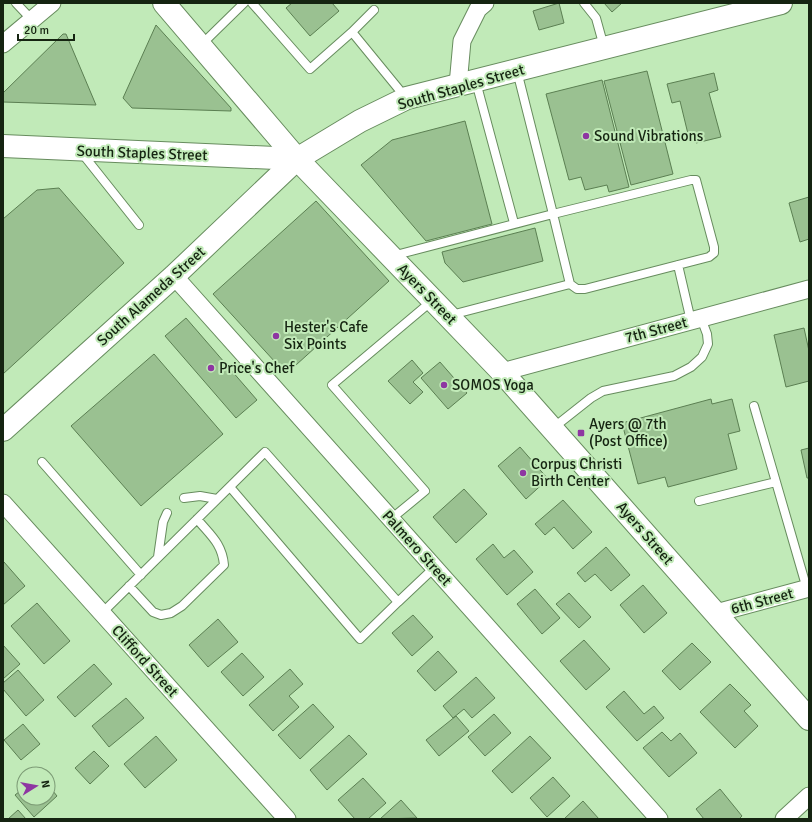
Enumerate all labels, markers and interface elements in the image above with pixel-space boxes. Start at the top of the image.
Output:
scale bar [18,16,74,42]
text: 20 m [24,23,49,38]
street label: South Staples Street [396,60,526,114]
place label: Sound Vibrations [594,127,704,145]
marker: Sound Vibrations [581,131,591,141]
street label: South Staples Street [76,142,208,164]
street label: South Alameda Street [93,243,209,349]
street label: Ayers Street [394,260,460,328]
street label: 7th Street [623,313,689,347]
place label: Hester's Cafe Six Points [284,318,368,353]
marker: Hester's Cafe Six Points [271,331,281,341]
place label: Price's Chef [219,359,295,377]
marker: Price's Chef [206,363,216,373]
place label: SOMOS Yoga [452,376,534,394]
marker: SOMOS Yoga [439,380,449,390]
place label: Ayers @ 7th (Post Office) [589,415,668,450]
marker: Ayers @ 7th (Post Office) [576,428,586,438]
place label: Corpus Christi Birth Center [531,455,622,490]
marker: Corpus Christi Birth Center [518,468,528,478]
street label: Ayers Street [613,498,677,568]
street label: Palmero Street [379,507,455,589]
street label: 6th Street [729,584,795,618]
street label: Clifford Street [108,621,182,701]
north arrow [16,766,56,806]
text: N [38,779,52,789]

